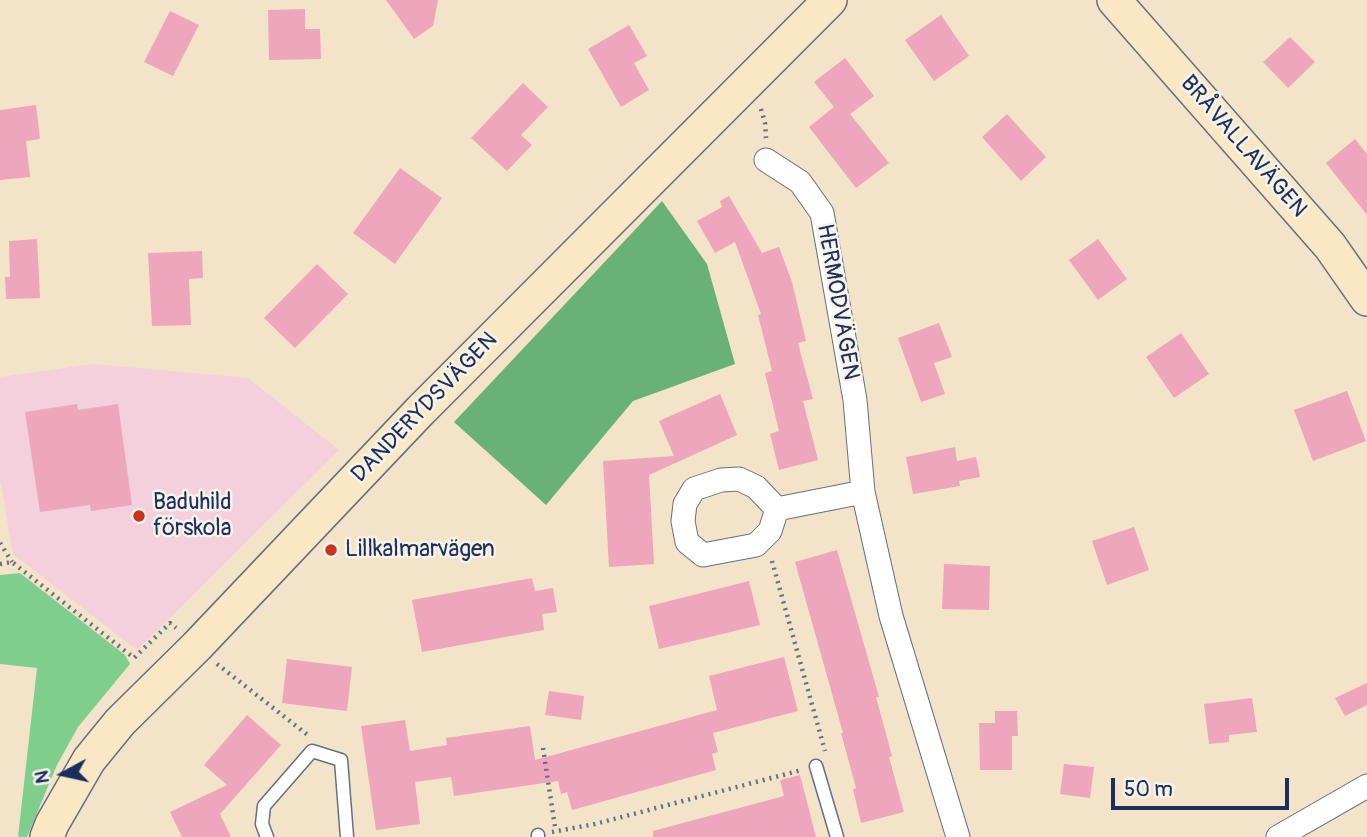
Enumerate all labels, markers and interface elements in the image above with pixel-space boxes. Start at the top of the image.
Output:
street label: BRÅVALLAVÄGEN [1174,70,1312,224]
street label: HERMODVÄGEN [810,222,864,382]
street label: DANDERYDSVÄGEN [346,327,504,489]
place label: Baduhild förskola [153,489,232,543]
marker: Baduhild förskola [131,508,147,524]
place label: Lillkalmarvägen [345,536,495,564]
marker: Lillkalmarvägen [323,542,339,558]
north arrow [28,739,98,809]
scale bar [1115,764,1294,808]
text: N [29,769,55,785]
text: 50 m [1124,776,1173,803]

